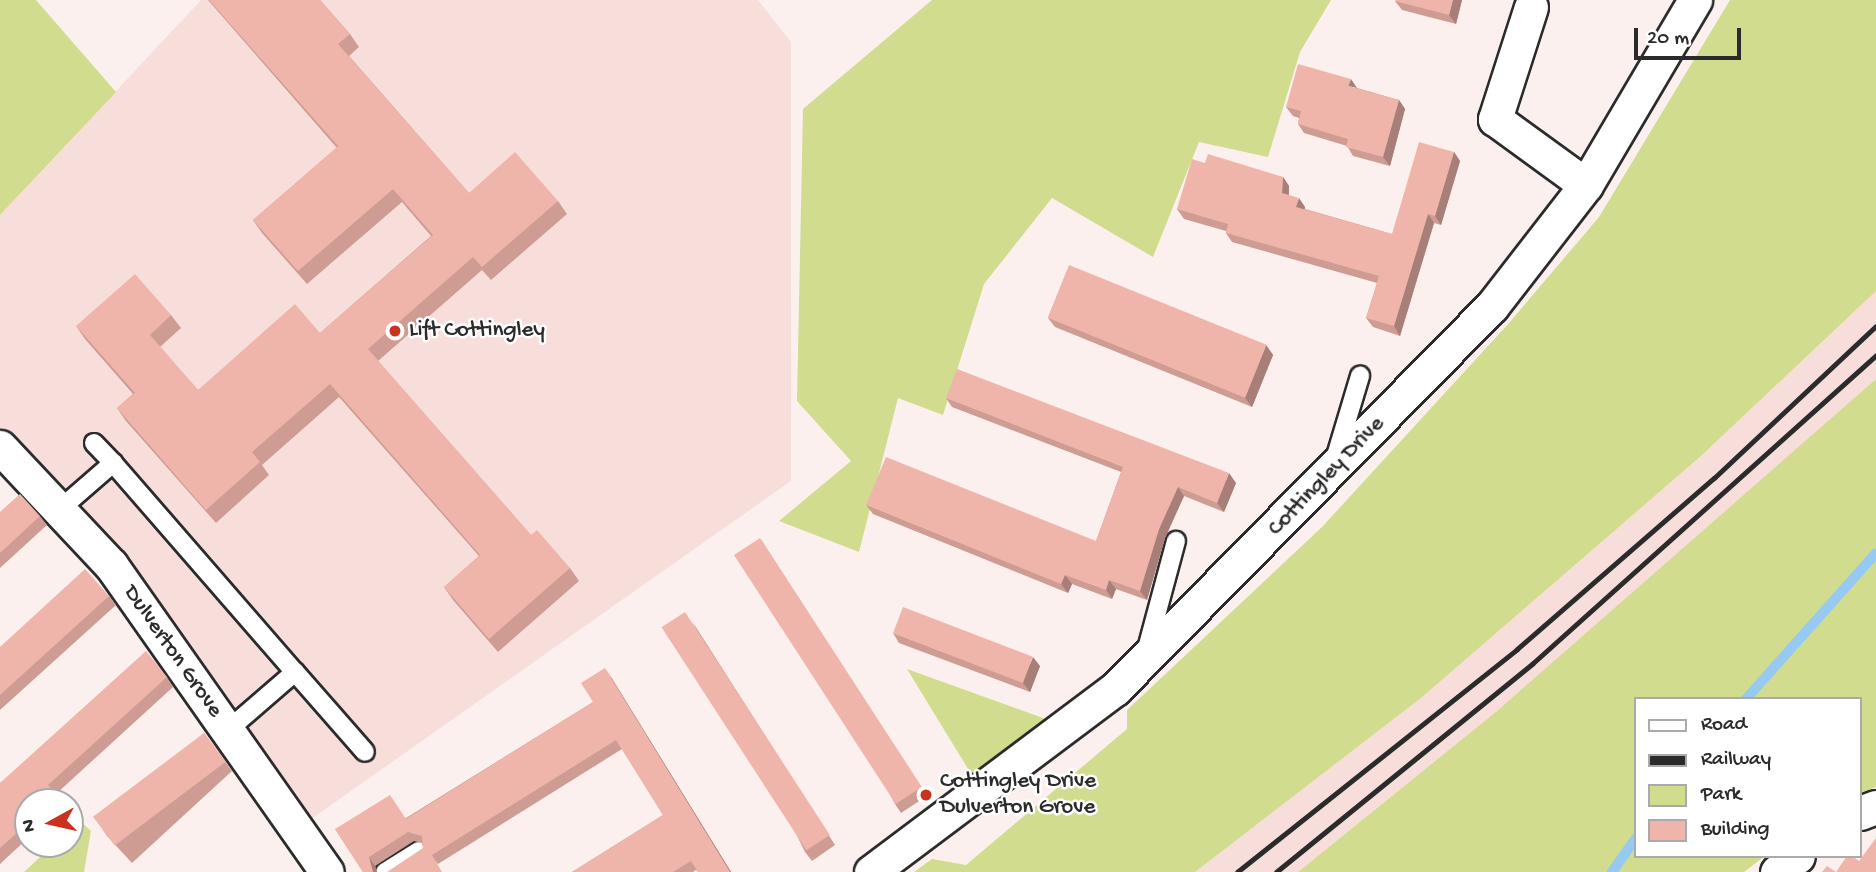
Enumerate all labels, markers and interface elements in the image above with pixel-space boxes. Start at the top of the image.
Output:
scale bar [1638,14,1745,58]
text: 20 m [1647,27,1689,52]
place label: Lift Cottingley [409,317,545,345]
marker: Lift Cottingley [387,323,403,339]
street label: Cottingley Drive [1263,411,1391,543]
street label: Dulverton Grove [116,580,228,724]
legend [1634,697,1862,858]
text: Road [1701,713,1747,738]
text: Railway [1701,748,1771,773]
place label: Cottingley Drive Dulverton Grove [940,768,1096,822]
text: Park [1701,783,1741,808]
marker: Cottingley Drive Dulverton Grove [918,787,934,803]
north arrow [14,788,84,858]
text: N [17,818,42,833]
text: Building [1701,818,1770,843]

